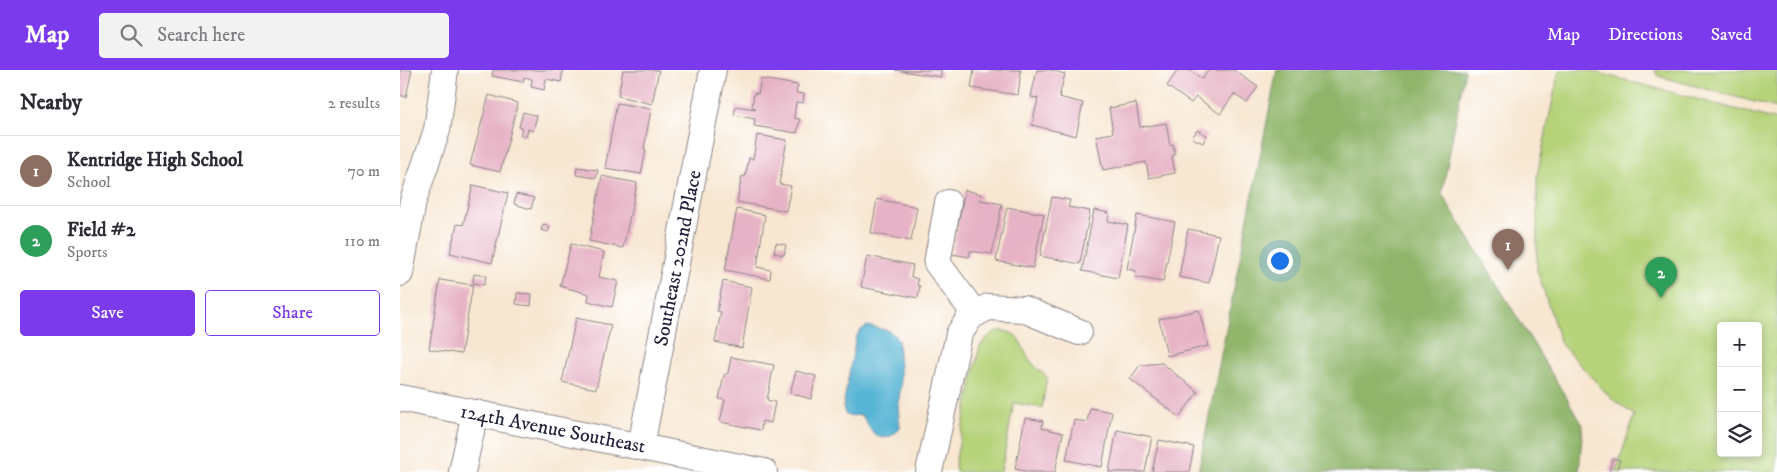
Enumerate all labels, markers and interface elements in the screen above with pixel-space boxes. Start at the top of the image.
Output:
search box [99,13,449,58]
text: Map [25,20,69,50]
icon: search [117,21,145,49]
text: Search here [157,24,245,47]
text: Map [1547,24,1580,46]
text: Directions [1608,24,1683,46]
text: Saved [1711,24,1752,46]
text: Nearby [20,90,82,116]
text: 2 results [328,93,380,113]
text: Kentridge High School [67,149,243,172]
text: 1 [33,161,39,181]
text: 70 m [348,161,380,181]
street label: Southeast 202nd Place [649,168,708,348]
text: School [67,172,111,192]
text: Field #2 [67,219,135,242]
pin: 1 [1492,229,1524,270]
text: 2 [32,231,40,251]
text: 110 m [344,231,380,251]
text: Sports [67,242,108,262]
your location [1267,248,1293,274]
pin: 2 [1645,257,1677,298]
button: Save [20,290,195,336]
button: Share [205,290,380,336]
map controls [1717,322,1762,457]
button: + [1717,322,1762,367]
button: − [1717,367,1762,412]
street label: 124th Avenue Southeast [458,399,648,460]
button: layers [1717,412,1762,457]

